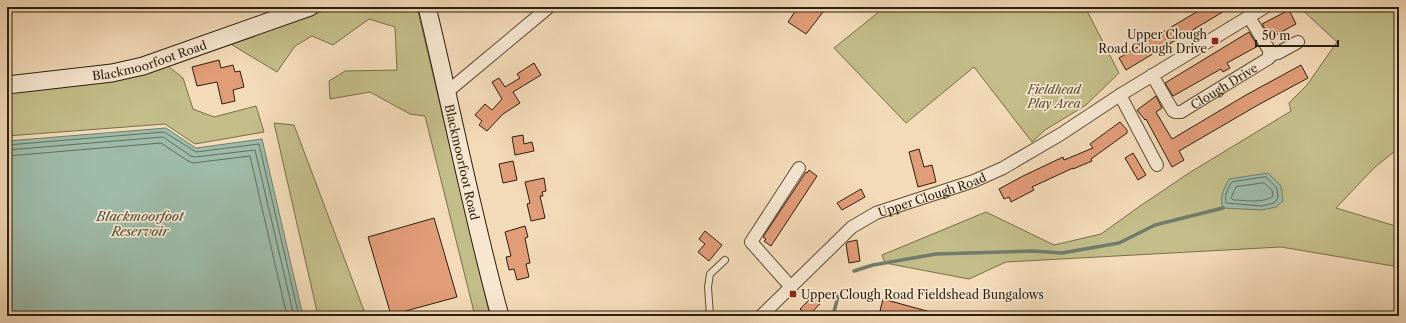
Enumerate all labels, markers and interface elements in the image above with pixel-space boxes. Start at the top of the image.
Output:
scale bar [1256,22,1338,48]
place label: Upper Clough Road Clough Drive [1098,27,1207,56]
text: 50 m [1262,28,1291,43]
street label: Blackmoorfoot Road [91,36,209,83]
marker: Upper Clough Road Clough Drive [1210,36,1220,46]
street label: Clough Drive [1187,59,1260,112]
park label: Fieldhead Play Area [1026,82,1082,111]
street label: Blackmoorfoot Road [442,103,483,222]
street label: Upper Clough Road [876,169,989,219]
water label: Blackmoorfoot Reservoir [95,208,185,239]
place label: Upper Clough Road Fieldshead Bungalows [801,287,1044,302]
marker: Upper Clough Road Fieldshead Bungalows [788,289,798,299]

